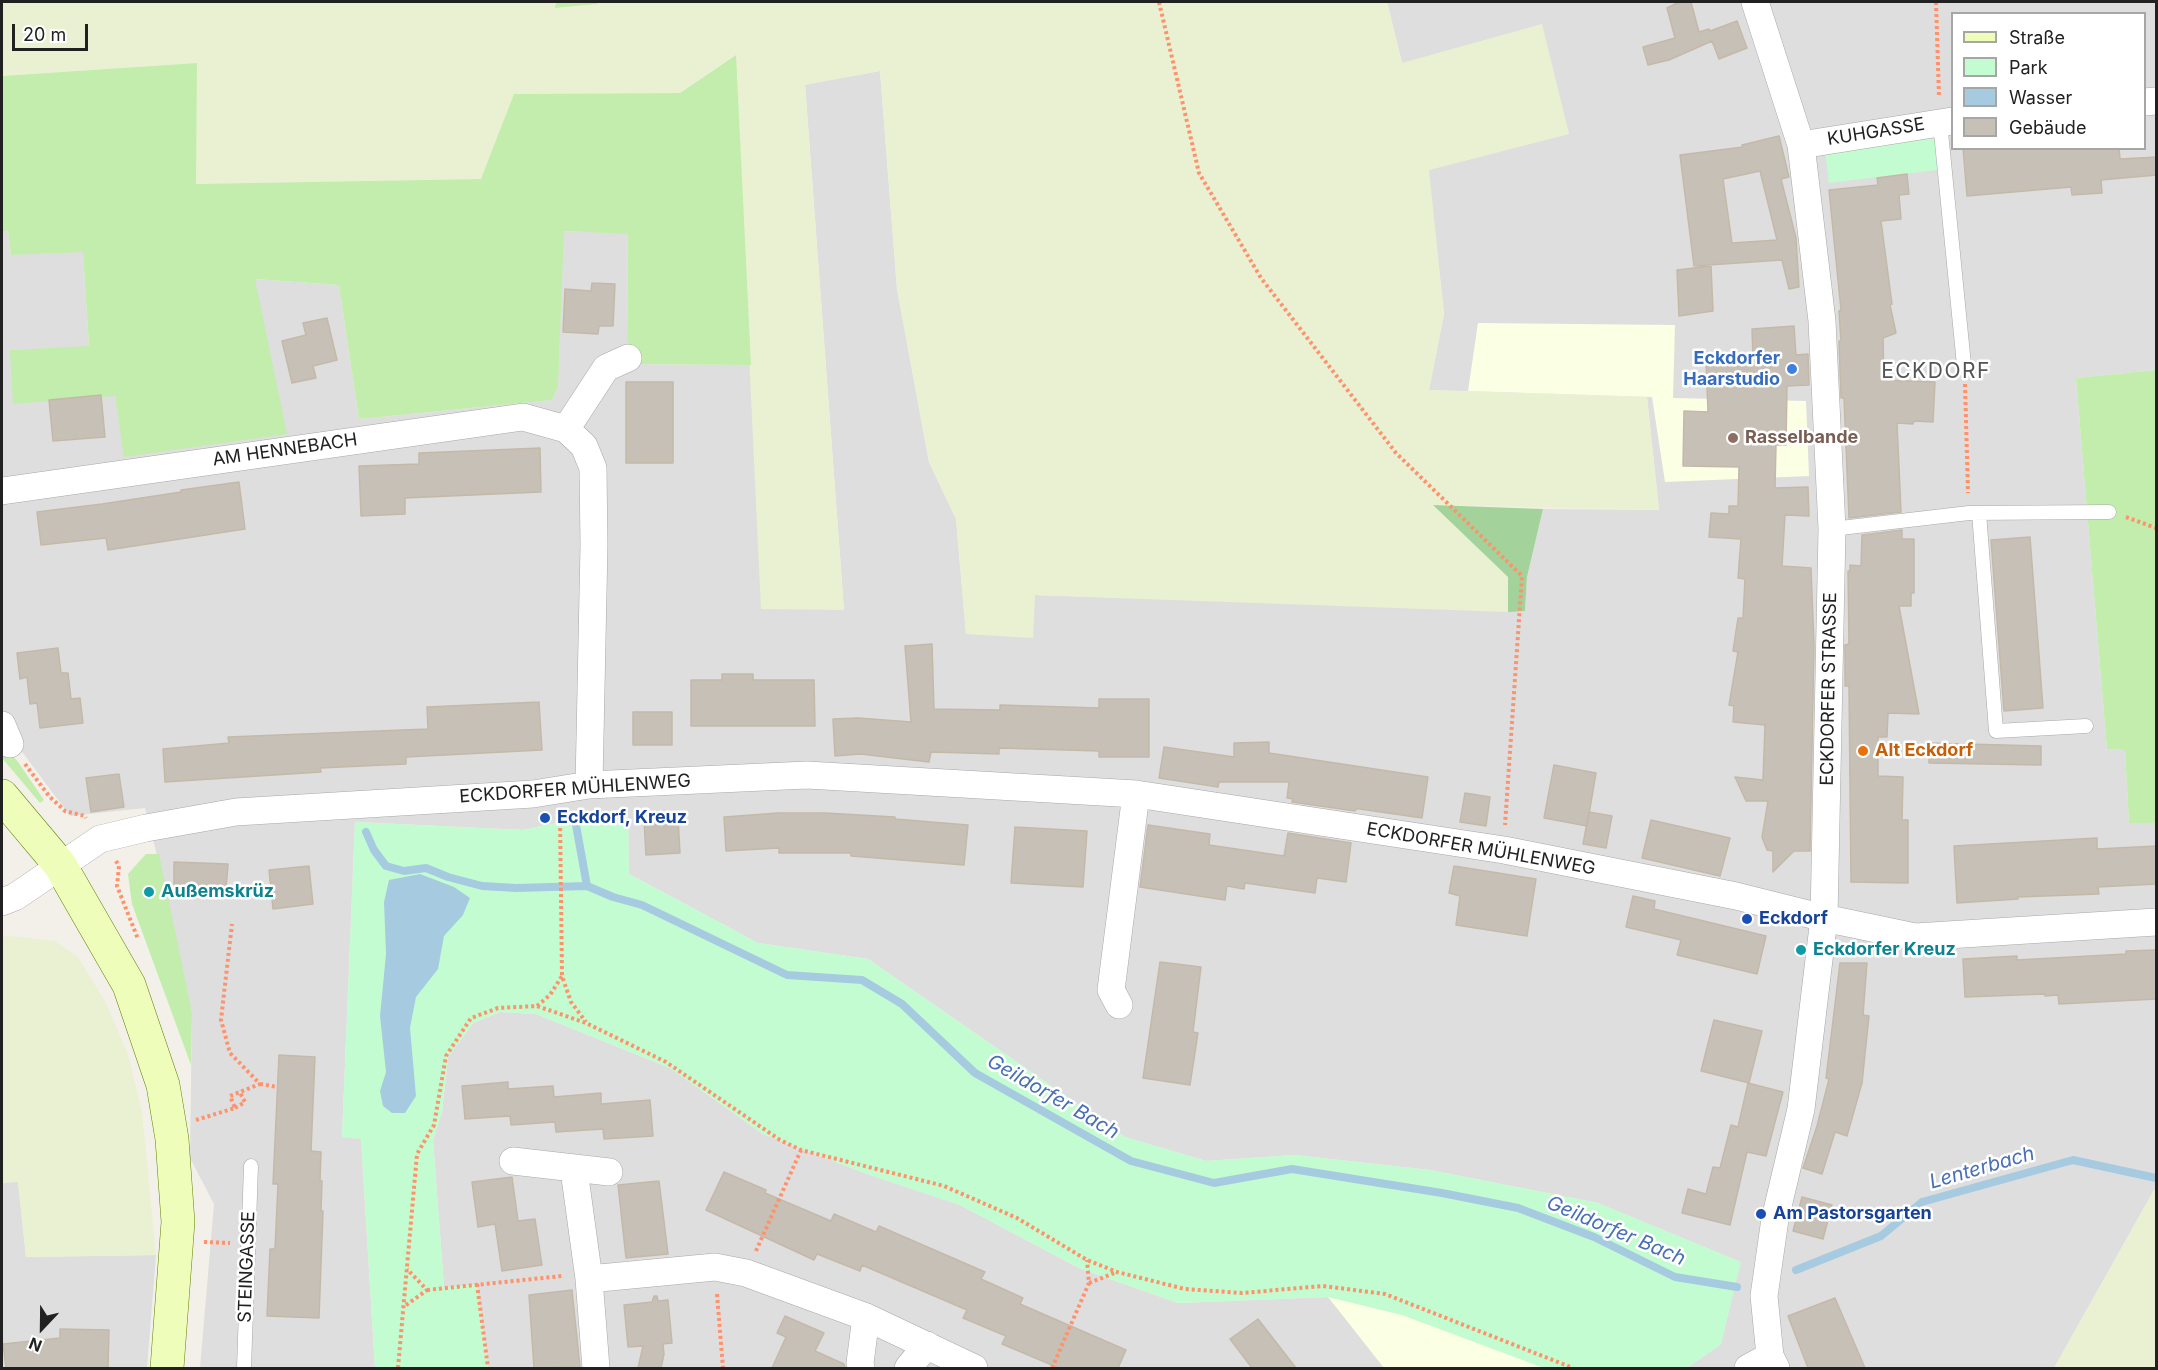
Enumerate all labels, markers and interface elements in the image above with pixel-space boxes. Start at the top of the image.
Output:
scale bar [15,12,92,50]
legend [1951,12,2146,150]
text: 20 m [23,24,66,45]
text: Straße [2009,27,2065,48]
text: Park [2009,57,2048,78]
text: Wasser [2009,87,2072,108]
street label: KUHGASSE [1826,114,1926,150]
text: Gebäude [2009,117,2086,138]
place label: Eckdorfer Haarstudio [1683,348,1780,391]
district label: ECKDORF [1881,359,1991,385]
marker: Eckdorfer Haarstudio [1785,362,1799,376]
place label: Rasselbande [1745,427,1858,449]
street label: AM HENNEBACH [211,429,359,471]
marker: Rasselbande [1726,431,1740,445]
street label: ECKDORFER STRASSE [1817,592,1841,786]
place label: Alt Eckdorf [1875,740,1973,762]
marker: Alt Eckdorf [1856,744,1870,758]
street label: ECKDORFER MÜHLENWEG [458,770,692,808]
place label: Eckdorf, Kreuz [557,807,687,829]
marker: Eckdorf, Kreuz [538,811,552,825]
street label: ECKDORFER MÜHLENWEG [1365,818,1597,880]
place label: Außemskrüz [161,881,274,903]
marker: Außemskrüz [142,885,156,899]
place label: Eckdorf [1759,908,1828,930]
marker: Eckdorf [1740,912,1754,926]
place label: Eckdorfer Kreuz [1813,939,1956,961]
marker: Eckdorfer Kreuz [1794,943,1808,957]
water label: Geildorfer Bach [983,1050,1123,1144]
water label: Lenterbach [1927,1142,2037,1194]
water label: Geildorfer Bach [1543,1191,1689,1271]
place label: Am Pastorsgarten [1773,1203,1932,1225]
marker: Am Pastorsgarten [1754,1207,1768,1221]
street label: STEINGASSE [234,1211,260,1323]
north arrow [12,1298,72,1358]
text: N [26,1333,45,1356]

